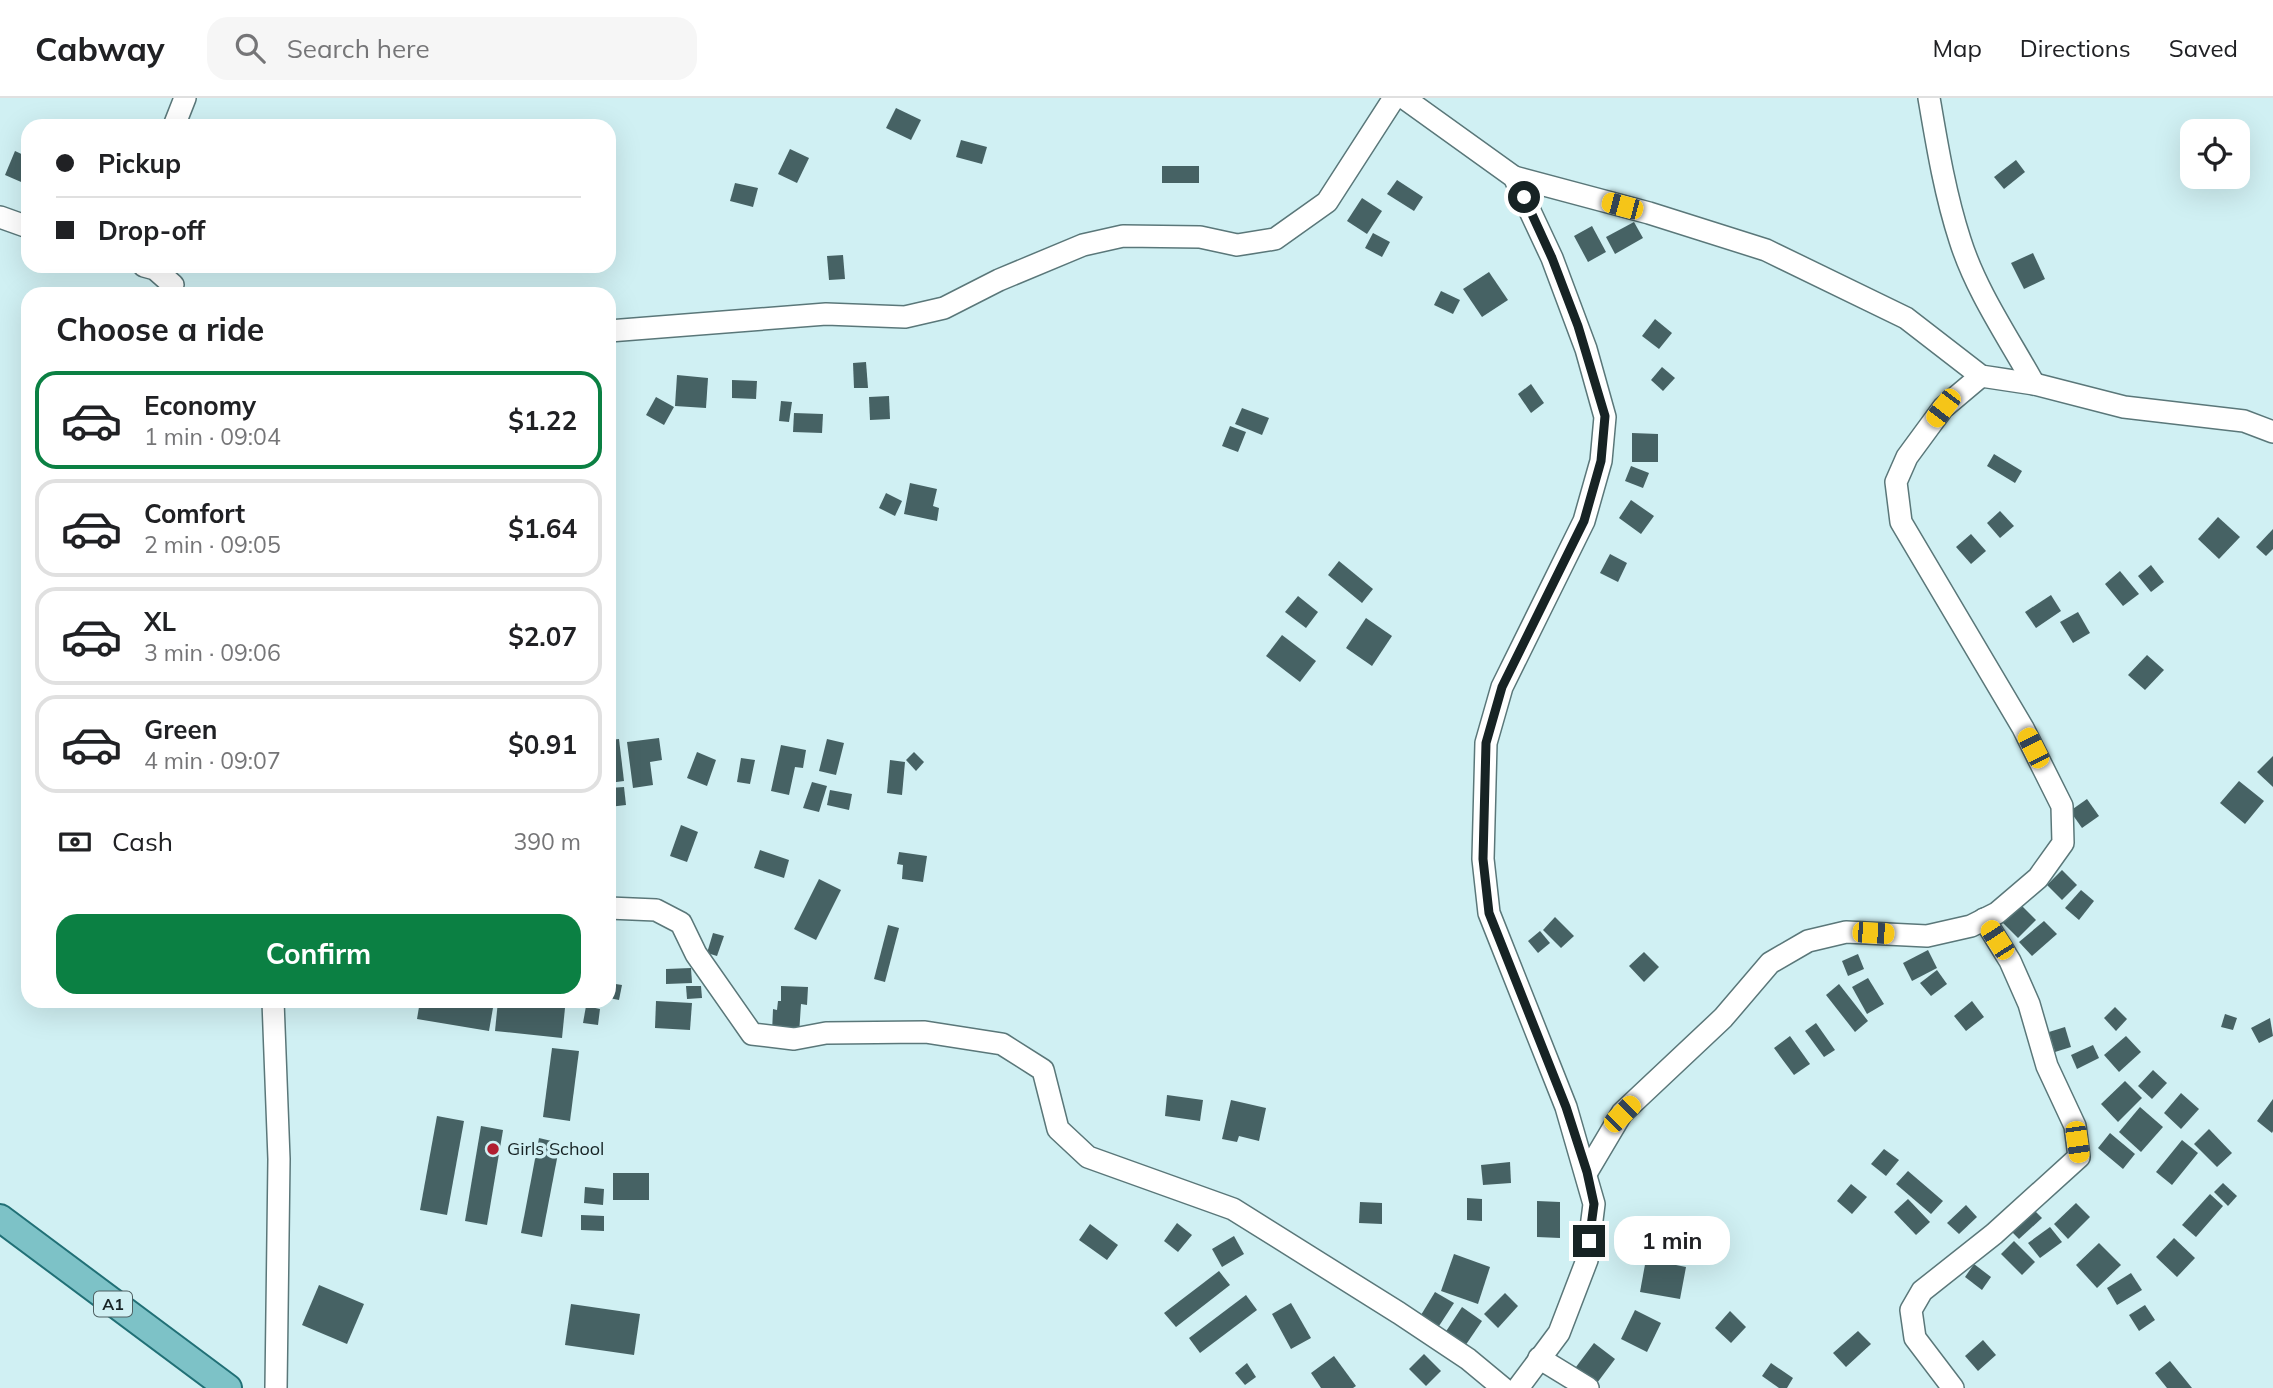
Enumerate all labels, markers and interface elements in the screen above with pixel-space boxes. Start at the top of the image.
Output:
search box [207,17,697,80]
text: Cabway [35,28,165,69]
icon: search [231,29,269,67]
text: Search here [287,32,430,65]
text: Map [1932,33,1982,63]
text: Directions [2020,33,2131,63]
text: Saved [2169,33,2238,63]
map controls [2180,119,2250,189]
button: locate [2180,119,2250,189]
text: Pickup [98,147,181,180]
route start [1508,181,1540,213]
car [1599,190,1646,222]
text: Drop-off [98,214,205,247]
text: Choose a ride [56,309,264,349]
car [1922,385,1965,431]
icon: car [60,389,123,452]
text: Economy [144,389,256,422]
text: $1.22 [508,404,577,437]
text: 1 min · 09:04 [144,422,281,451]
icon: car [60,497,123,560]
text: Comfort [144,497,245,530]
text: $1.64 [508,512,577,545]
text: 2 min · 09:05 [144,530,281,559]
icon: car [60,605,123,668]
text: XL [144,605,176,638]
text: $2.07 [508,620,577,653]
text: 3 min · 09:06 [144,638,281,667]
icon: car [60,713,123,776]
text: Green [144,713,217,746]
car [2015,725,2052,771]
text: $0.91 [508,728,577,761]
text: 4 min · 09:07 [144,746,281,775]
icon: cash [56,823,94,861]
text: Cash [112,825,173,858]
text: 390 m [513,827,581,856]
button: Confirm [56,914,581,994]
car [1977,917,2018,963]
car [1852,921,1895,945]
car [1600,1092,1645,1136]
car [2064,1120,2091,1164]
place label: Girls School [507,1137,604,1160]
marker: Girls School [485,1141,501,1157]
callout: 1 min [1614,1216,1729,1266]
route end [1573,1225,1605,1257]
text: 1 min [1642,1226,1702,1255]
road number: A1 [94,1292,132,1316]

